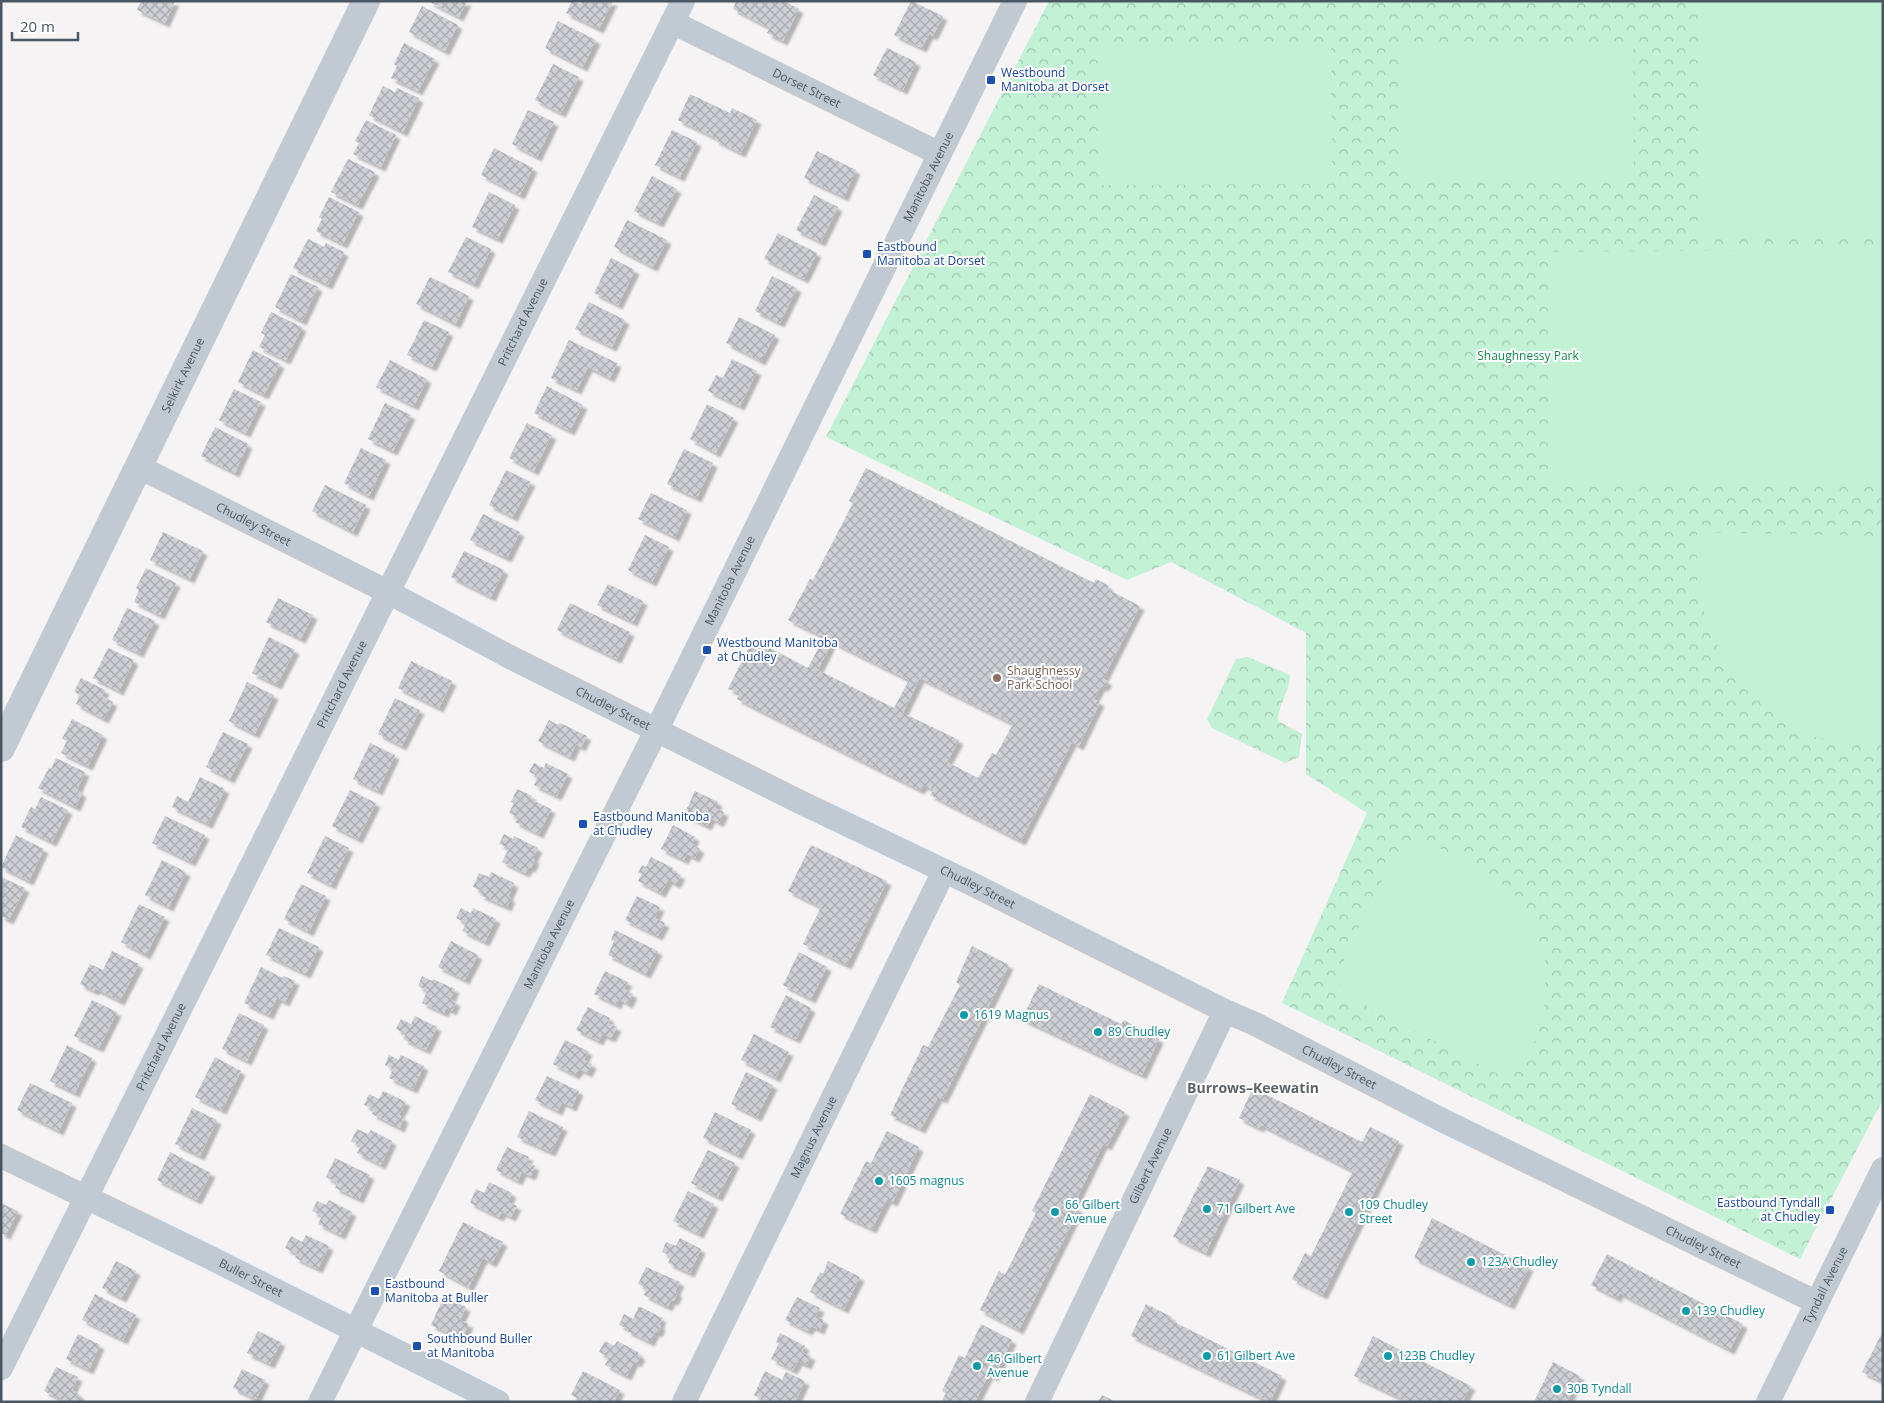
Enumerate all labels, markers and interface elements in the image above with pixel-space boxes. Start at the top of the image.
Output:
scale bar [12,10,79,42]
text: 20 m [20,16,55,36]
street label: Dorset Street [770,64,844,112]
place label: Westbound Manitoba at Dorset [1001,64,1109,95]
marker: Westbound Manitoba at Dorset [985,74,997,86]
street label: Manitoba Avenue [899,129,958,224]
place label: Eastbound Manitoba at Dorset [877,238,985,269]
marker: Eastbound Manitoba at Dorset [861,248,873,260]
street label: Pritchard Avenue [493,275,552,369]
street label: Selkirk Avenue [157,334,208,415]
park label: Shaughnessy Park [1477,347,1579,364]
street label: Chudley Street [213,498,294,550]
street label: Manitoba Avenue [700,532,759,628]
place label: Westbound Manitoba at Chudley [717,634,838,665]
street label: Pritchard Avenue [312,637,371,731]
marker: Westbound Manitoba at Chudley [701,644,713,656]
place label: Shaughnessy Park School [1007,662,1081,693]
marker: Shaughnessy Park School [991,672,1003,684]
street label: Chudley Street [573,682,654,734]
place label: Eastbound Manitoba at Chudley [593,808,709,839]
marker: Eastbound Manitoba at Chudley [577,818,589,830]
street label: Chudley Street [937,861,1018,912]
street label: Manitoba Avenue [519,896,579,992]
street label: Pritchard Avenue [132,999,190,1093]
place label: 1619 Magnus [974,1006,1049,1023]
marker: 1619 Magnus [958,1009,970,1021]
place label: 89 Chudley [1108,1023,1171,1040]
marker: 89 Chudley [1092,1026,1104,1038]
street label: Chudley Street [1299,1040,1380,1093]
district label: Burrows–Keewatin [1187,1078,1319,1097]
street label: Magnus Avenue [786,1093,841,1181]
street label: Gilbert Avenue [1124,1124,1176,1207]
place label: 1605 magnus [889,1172,965,1189]
marker: 1605 magnus [873,1175,885,1187]
place label: Eastbound Tyndall at Chudley [1717,1194,1821,1225]
place label: 66 Gilbert Avenue [1065,1196,1120,1227]
place label: 109 Chudley Street [1359,1196,1429,1227]
place label: 71 Gilbert Ave [1217,1200,1296,1217]
marker: 71 Gilbert Ave [1201,1203,1213,1215]
marker: Eastbound Tyndall at Chudley [1824,1204,1836,1216]
marker: 66 Gilbert Avenue [1049,1206,1061,1218]
marker: 109 Chudley Street [1343,1206,1355,1218]
street label: Chudley Street [1663,1221,1744,1272]
street label: Tyndall Avenue [1799,1243,1852,1327]
place label: 123A Chudley [1481,1253,1559,1270]
street label: Buller Street [216,1254,286,1301]
marker: 123A Chudley [1465,1256,1477,1268]
place label: Eastbound Manitoba at Buller [385,1275,488,1306]
marker: Eastbound Manitoba at Buller [369,1285,381,1297]
place label: 139 Chudley [1696,1302,1766,1319]
marker: 139 Chudley [1680,1305,1692,1317]
place label: Southbound Buller at Manitoba [427,1330,532,1361]
marker: Southbound Buller at Manitoba [411,1340,423,1352]
place label: 61 Gilbert Ave [1217,1347,1296,1364]
place label: 123B Chudley [1398,1347,1476,1364]
place label: 46 Gilbert Avenue [987,1350,1042,1381]
marker: 61 Gilbert Ave [1201,1350,1213,1362]
marker: 123B Chudley [1382,1350,1394,1362]
marker: 46 Gilbert Avenue [971,1360,983,1372]
place label: 30B Tyndall [1567,1380,1632,1397]
marker: 30B Tyndall [1551,1383,1563,1395]

